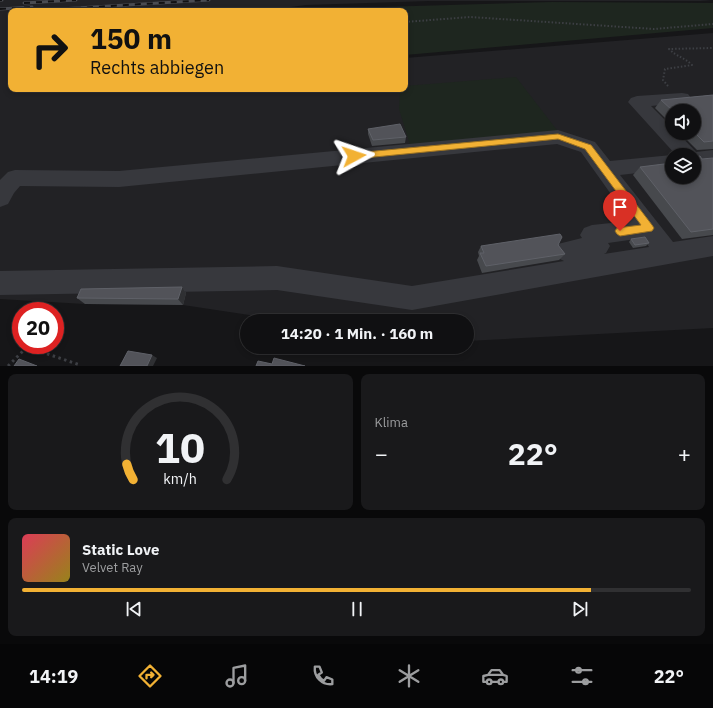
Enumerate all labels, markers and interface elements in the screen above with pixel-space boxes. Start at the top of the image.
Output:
text: 150 m [90,20,172,57]
icon: right [24,24,76,76]
text: Rechts abbiegen [90,56,224,79]
map controls [665,104,701,184]
button: sound [665,104,701,140]
position arrow [333,135,375,177]
button: layers [665,148,701,184]
pin [603,190,637,231]
icon: arrive [609,196,631,218]
speed limit sign: 20 [12,302,64,354]
text: 14:20 · 1 Min. · 160 m [281,324,433,343]
text: Klima [375,414,408,431]
text: 10 [155,420,205,474]
text: 22° [508,434,558,473]
text: − [375,439,388,468]
text: + [678,439,691,468]
text: km/h [163,469,197,488]
text: Static Love [82,540,159,559]
text: Velvet Ray [82,559,143,576]
icon: previous [123,598,145,620]
icon: pause [346,598,368,620]
icon: next [569,598,591,620]
icon: directions [136,662,164,690]
icon: music [223,662,251,690]
icon: phone [309,662,337,690]
icon: climate [395,662,423,690]
icon: car [481,662,509,690]
icon: filters [568,662,596,690]
text: 14:19 [29,665,78,688]
text: 22° [654,665,684,688]

